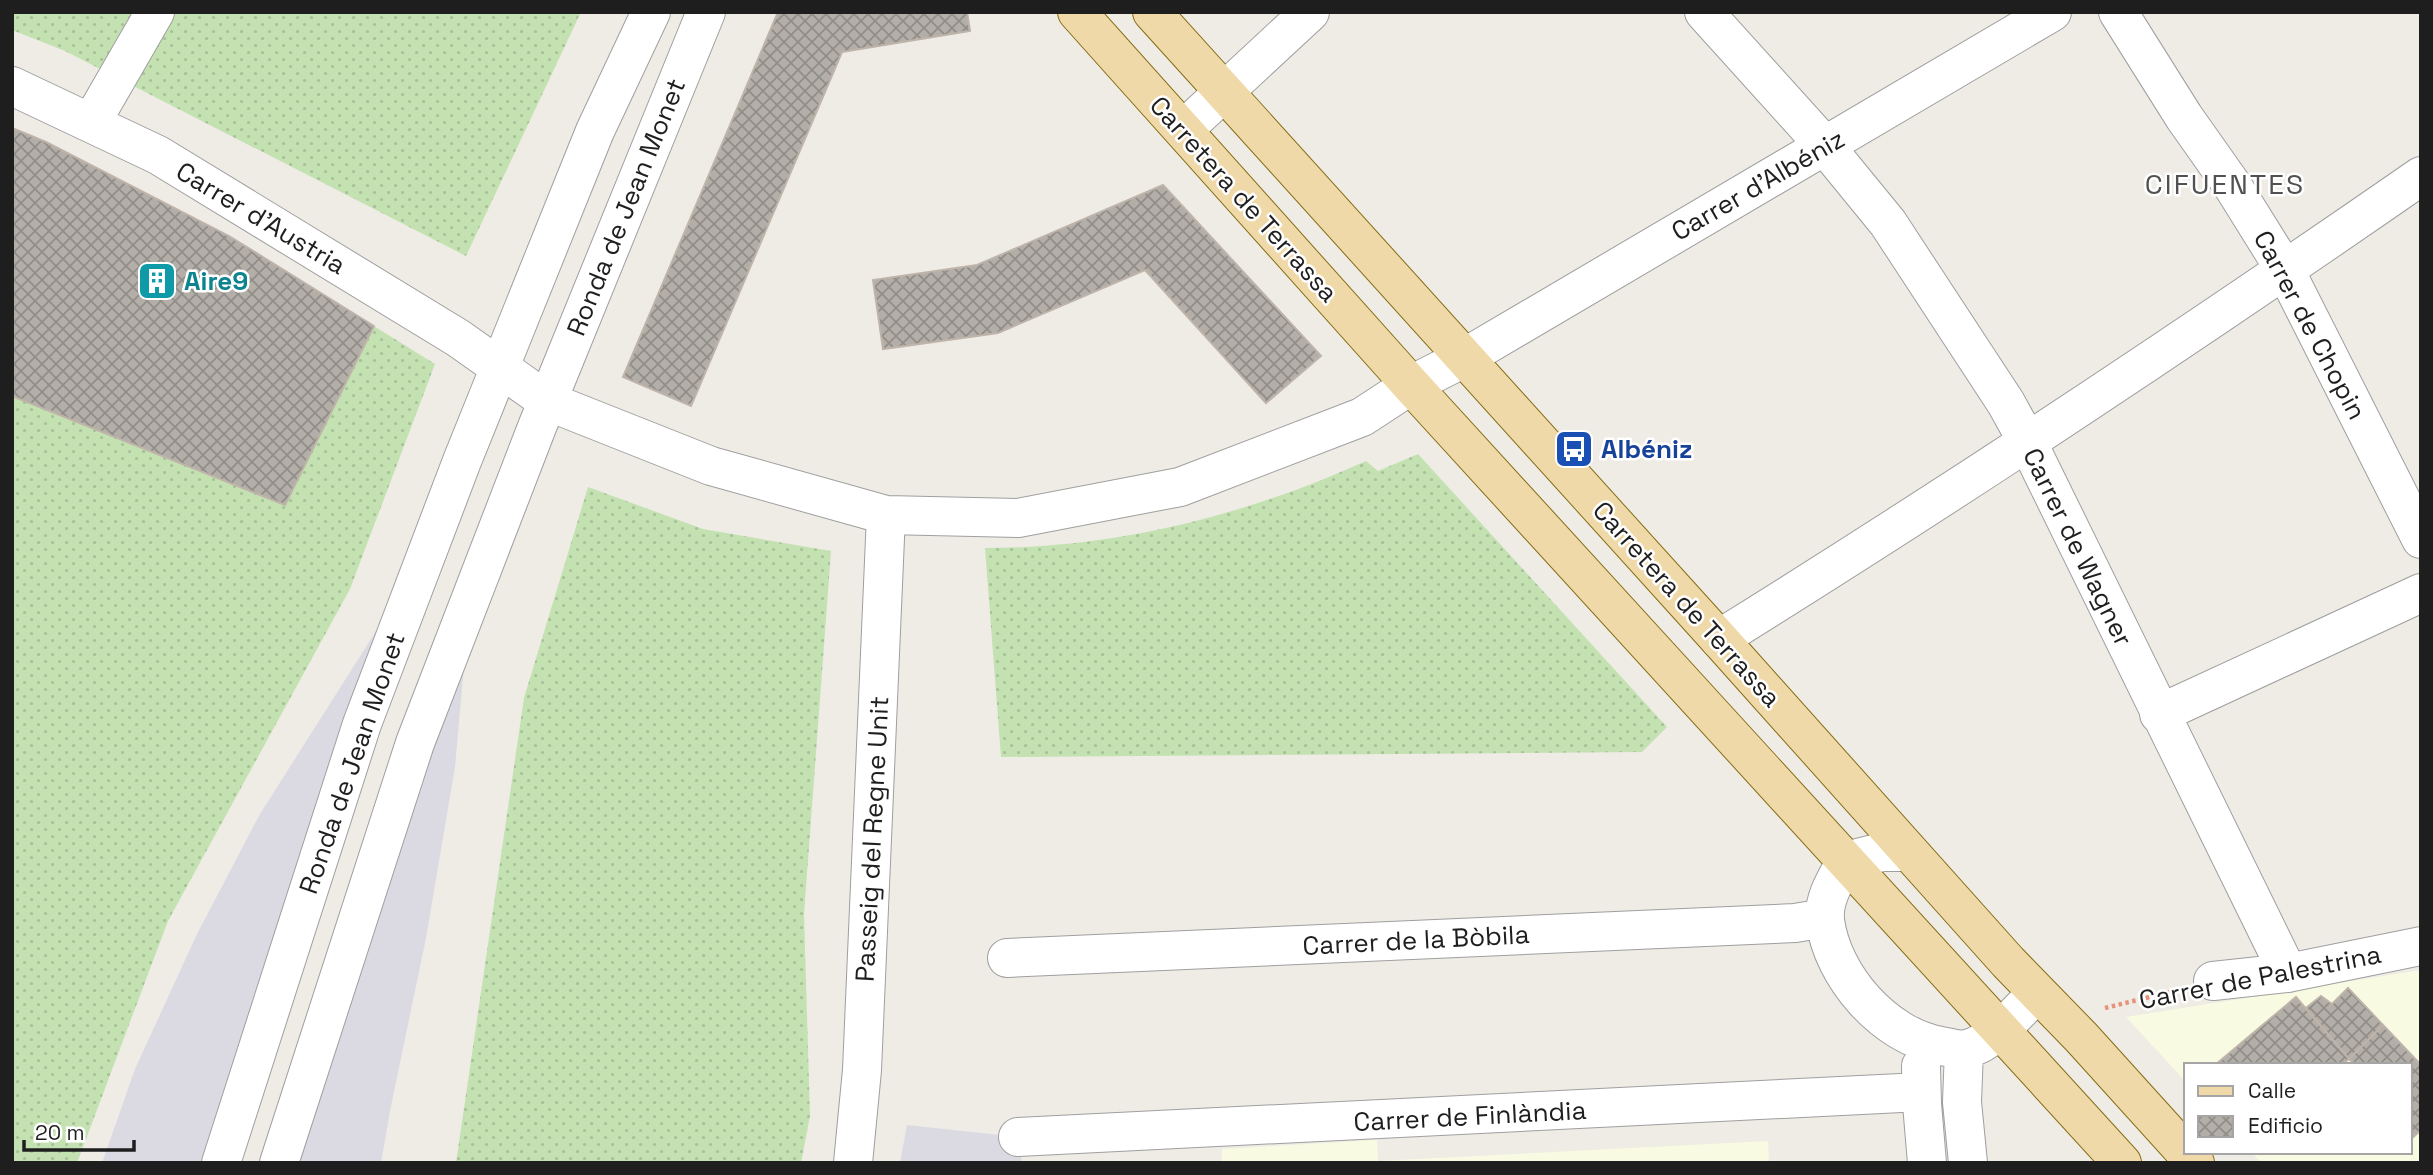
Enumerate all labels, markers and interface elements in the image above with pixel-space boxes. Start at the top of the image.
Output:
street label: Ronda de Jean Monet [559,73,693,341]
street label: Carretera de Terrassa [1142,89,1346,309]
street label: Carrer d'Albéniz [1665,122,1851,248]
street label: Carrer d'Austria [170,154,352,282]
district label: CIFUENTES [2145,166,2305,202]
street label: Carrer de Chopin [2246,225,2374,425]
building icon: Aire9 [136,260,178,302]
place label: Aire9 [184,264,248,298]
bus stop icon: Albéniz [1553,428,1595,470]
place label: Albéniz [1601,432,1692,466]
street label: Carrer de Wagner [2015,442,2141,652]
street label: Carretera de Terrassa [1585,494,1789,714]
street label: Ronda de Jean Monet [291,628,413,898]
street label: Passeig del Regne Unit [848,695,896,983]
street label: Carrer de la Bòbila [1302,917,1530,963]
street label: Carrer de Palestrina [2136,937,2384,1017]
legend [2184,1063,2412,1154]
text: Calle [2248,1077,2296,1104]
street label: Carrer de Finlàndia [1353,1093,1587,1139]
scale bar [24,1108,135,1152]
text: Edificio [2248,1112,2323,1139]
text: 20 m [35,1119,85,1146]

